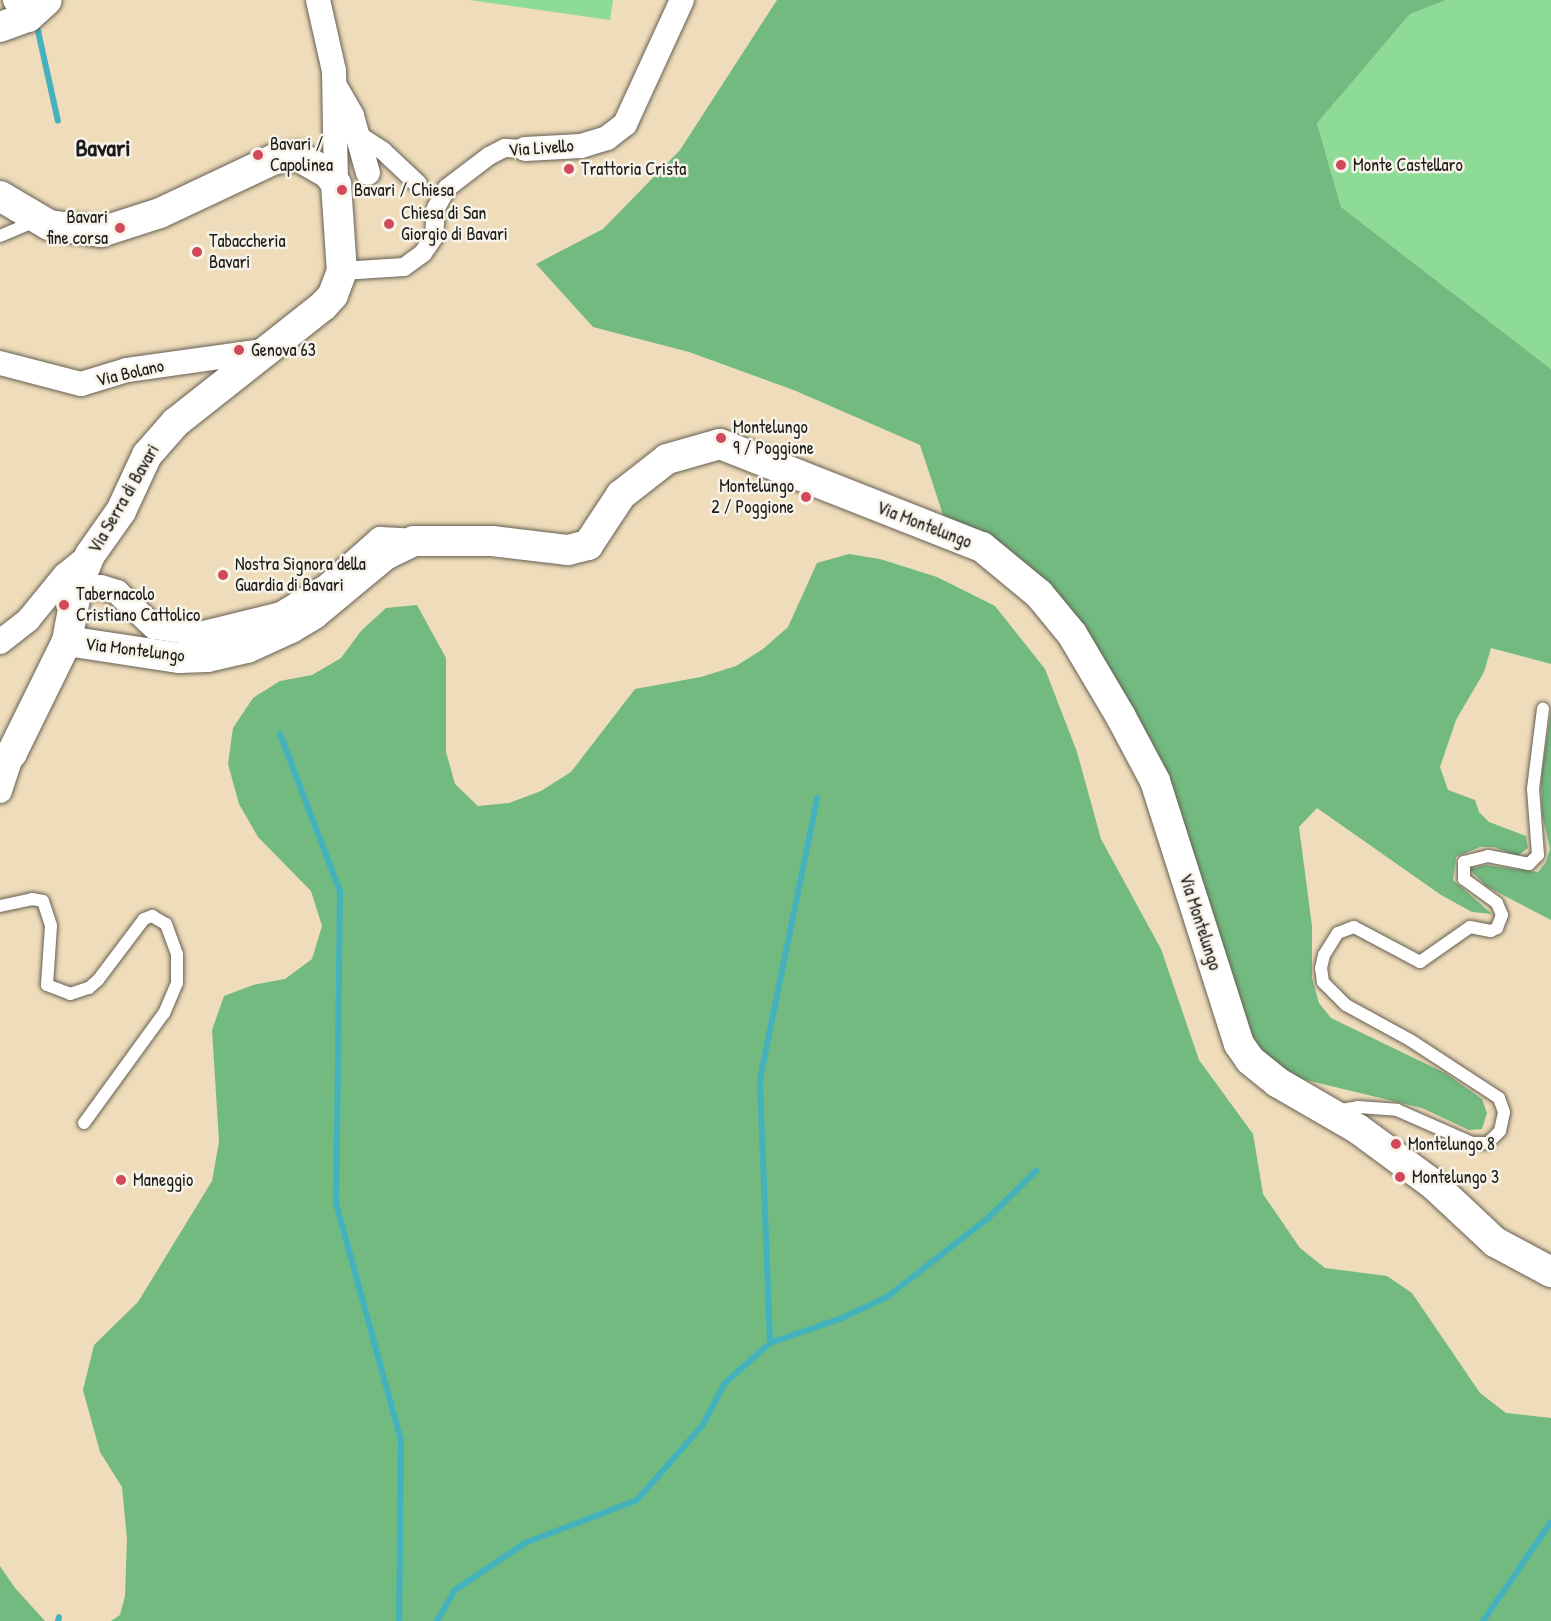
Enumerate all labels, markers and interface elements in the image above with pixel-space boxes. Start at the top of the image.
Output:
district label: Bavari [75,134,131,162]
place label: Bavari / Capolinea [270,134,333,176]
street label: Via Livello [508,135,574,161]
marker: Bavari / Capolinea [251,148,265,162]
place label: Monte Castellaro [1353,154,1463,176]
place label: Trattoria Crista [581,158,686,180]
marker: Monte Castellaro [1334,158,1348,172]
marker: Trattoria Crista [562,162,576,176]
place label: Bavari / Chiesa [354,179,454,201]
marker: Bavari / Chiesa [335,183,349,197]
place label: Chiesa di San Giorgio di Bavari [401,203,508,246]
place label: Bavari fine corsa [46,207,108,250]
marker: Chiesa di San Giorgio di Bavari [382,217,396,231]
marker: Bavari fine corsa [113,221,127,235]
place label: Tabaccheria Bavari [209,231,286,274]
marker: Tabaccheria Bavari [190,245,204,259]
place label: Genova 63 [251,339,316,361]
marker: Genova 63 [232,343,246,357]
street label: Via Bolano [94,355,166,391]
place label: Montelungo 9 / Poggione [733,417,814,460]
marker: Montelungo 9 / Poggione [714,431,728,445]
street label: Via Serra di Bavari [84,441,164,557]
place label: Montelungo 2 / Poggione [711,476,794,518]
marker: Montelungo 2 / Poggione [799,490,813,504]
street label: Via Montelungo [873,497,975,553]
place label: Nostra Signora della Guardia di Bavari [235,554,366,596]
marker: Nostra Signora della Guardia di Bavari [216,568,230,582]
place label: Tabernacolo Cristiano Cattolico [76,584,200,626]
marker: Tabernacolo Cristiano Cattolico [57,598,71,612]
street label: Via Montelungo [84,633,186,667]
street label: Via Montelungo [1174,871,1226,973]
place label: Montelungo 8 [1408,1133,1495,1155]
marker: Montelungo 8 [1389,1137,1403,1151]
place label: Montelungo 3 [1412,1166,1499,1188]
place label: Maneggio [133,1169,193,1191]
marker: Montelungo 3 [1393,1170,1407,1184]
marker: Maneggio [114,1173,128,1187]

